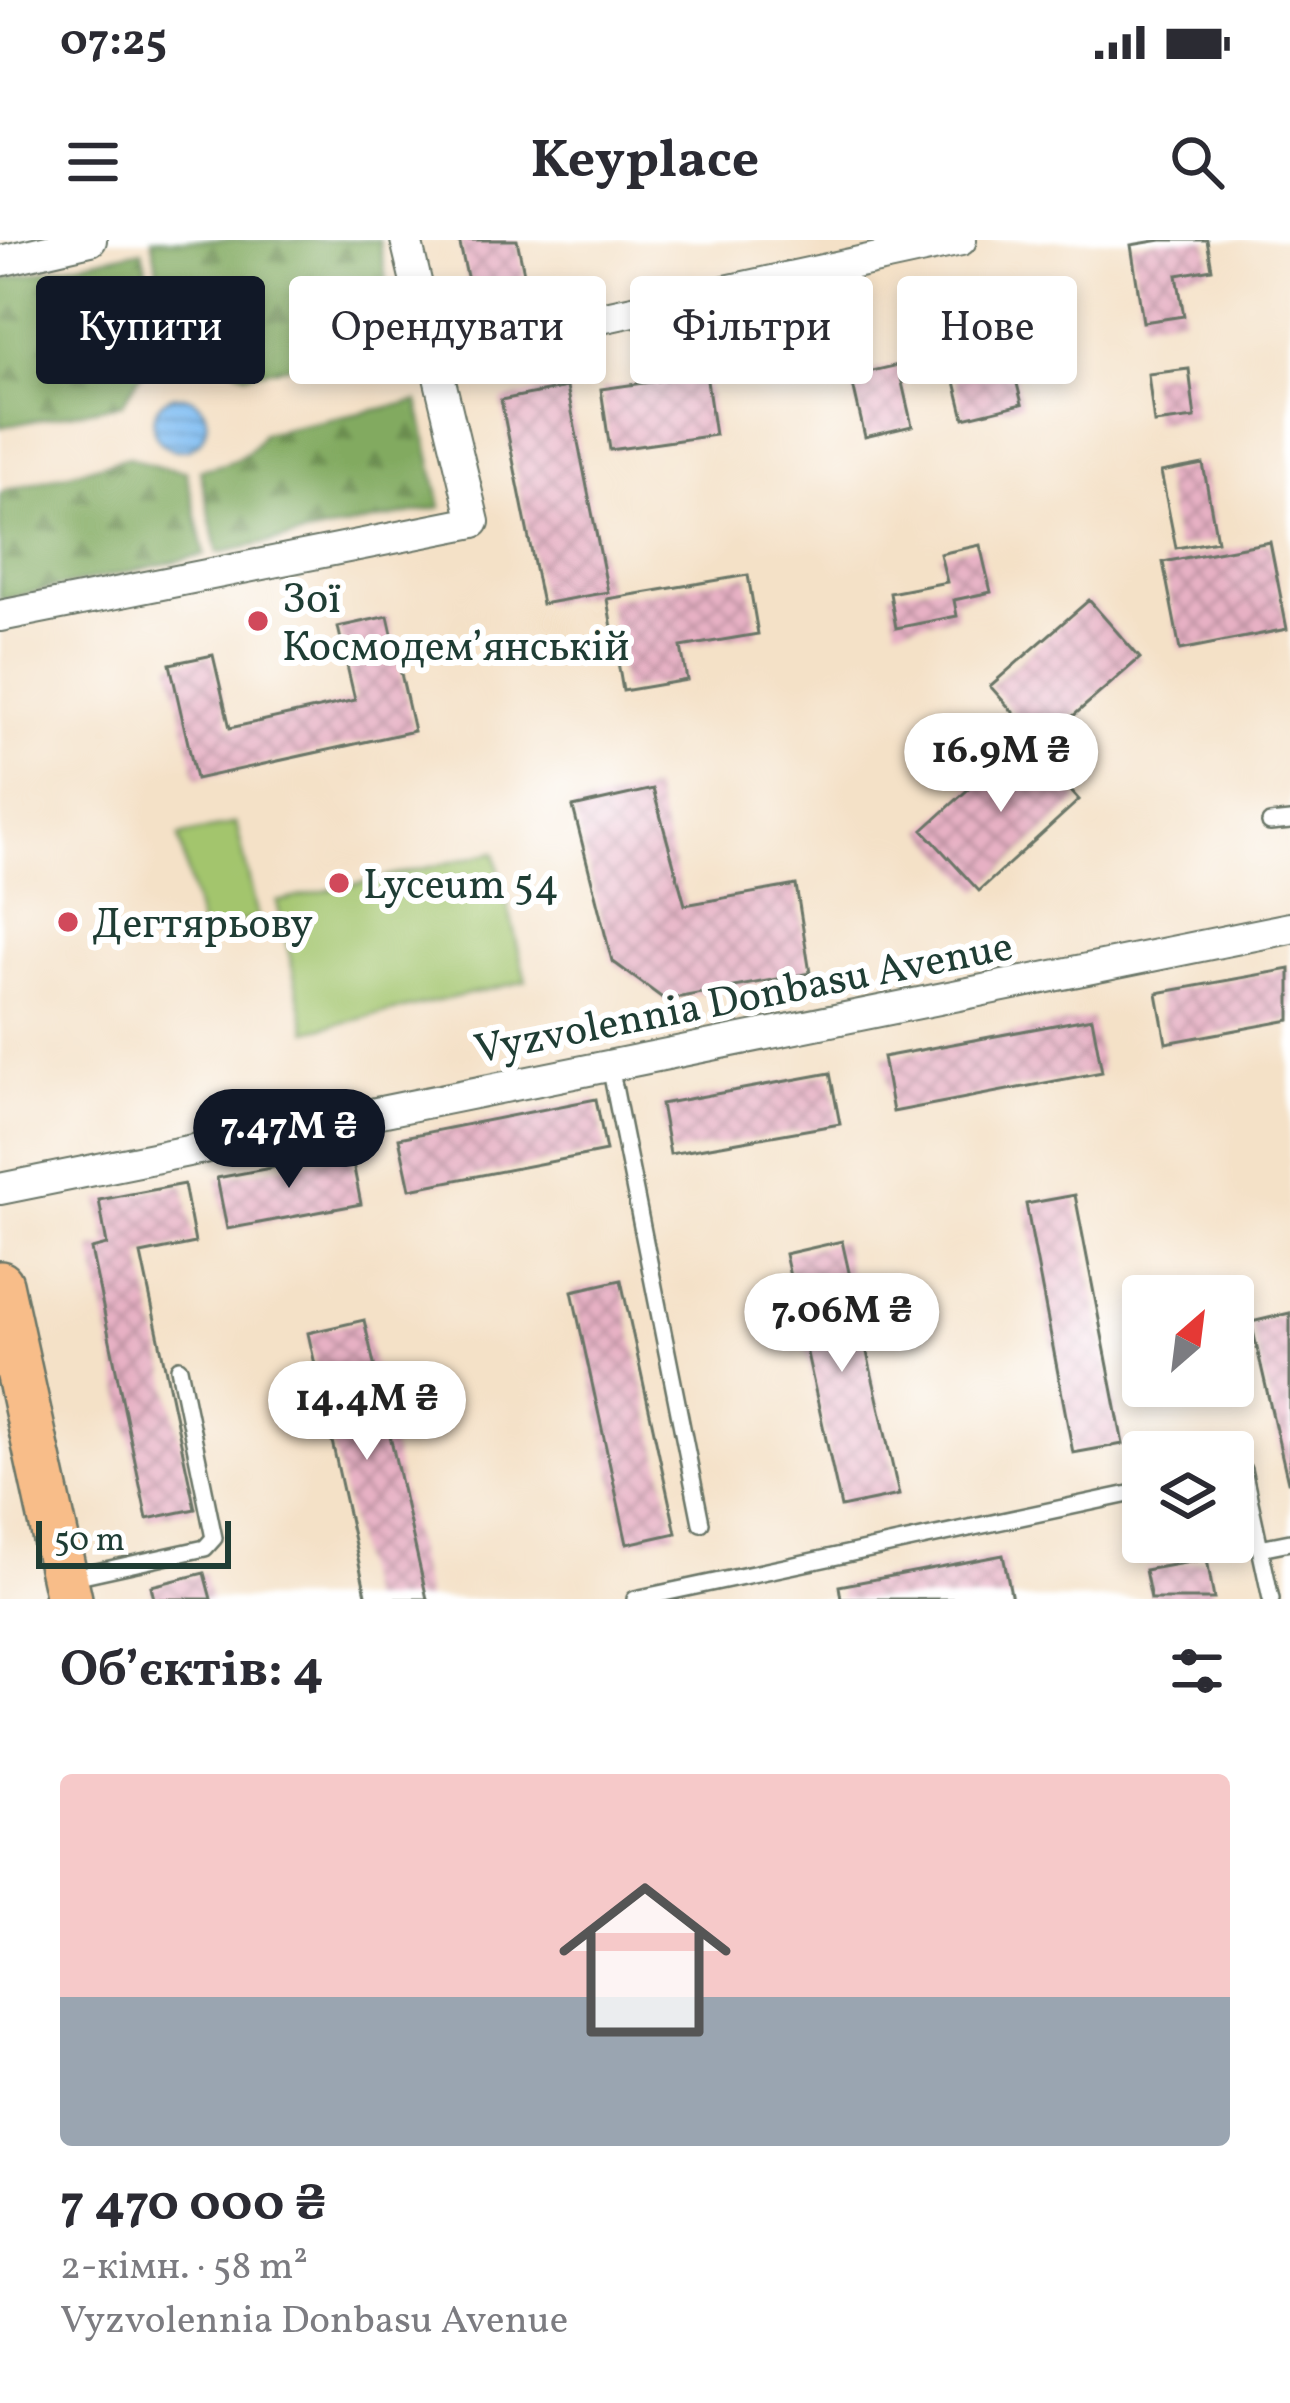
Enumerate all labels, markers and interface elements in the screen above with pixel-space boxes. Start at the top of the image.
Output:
text: 07:25 [60,11,167,74]
text: Keyplace [531,125,759,200]
icon: menu [60,129,126,195]
icon: search [1164,129,1230,195]
chip: Купити [36,276,265,384]
chip: Орендувати [289,276,606,384]
chip: Фільтри [630,276,873,384]
chip: Нове [897,276,1077,384]
place label: Зої Космодем’янській [282,572,630,679]
marker: Зої Космодем’янській [245,608,271,634]
pin: 16.9M ₴ [890,713,1112,815]
text: 16.9M ₴ [931,725,1071,779]
place label: Lyceum 54 [363,858,559,917]
marker: Lyceum 54 [326,870,352,896]
place label: Дегтярьову [92,897,313,956]
marker: Дегтярьову [55,909,81,935]
street label: Vyzvolennia Donbasu Avenue [470,919,1018,1082]
pin: 7.47M ₴ [178,1089,400,1191]
text: 7.47M ₴ [220,1101,358,1155]
pin: 7.06M ₴ [731,1273,953,1375]
north arrow [1122,1275,1254,1407]
map controls [1122,1275,1254,1563]
text: 7.06M ₴ [771,1285,913,1339]
pin: 14.4M ₴ [256,1361,478,1463]
text: 14.4M ₴ [295,1373,439,1427]
button: layers [1122,1431,1254,1563]
scale bar [36,1515,231,1568]
text: 50 m [54,1519,125,1565]
text: Об’єктів: 4 [60,1636,324,1707]
icon: filters [1164,1638,1230,1704]
icon: home [537,1852,753,2068]
text: 7 470 000 ₴ [60,2170,327,2241]
text: 2-кімн. · 58 m² [60,2241,308,2295]
text: Vyzvolennia Donbasu Avenue [60,2295,568,2349]

